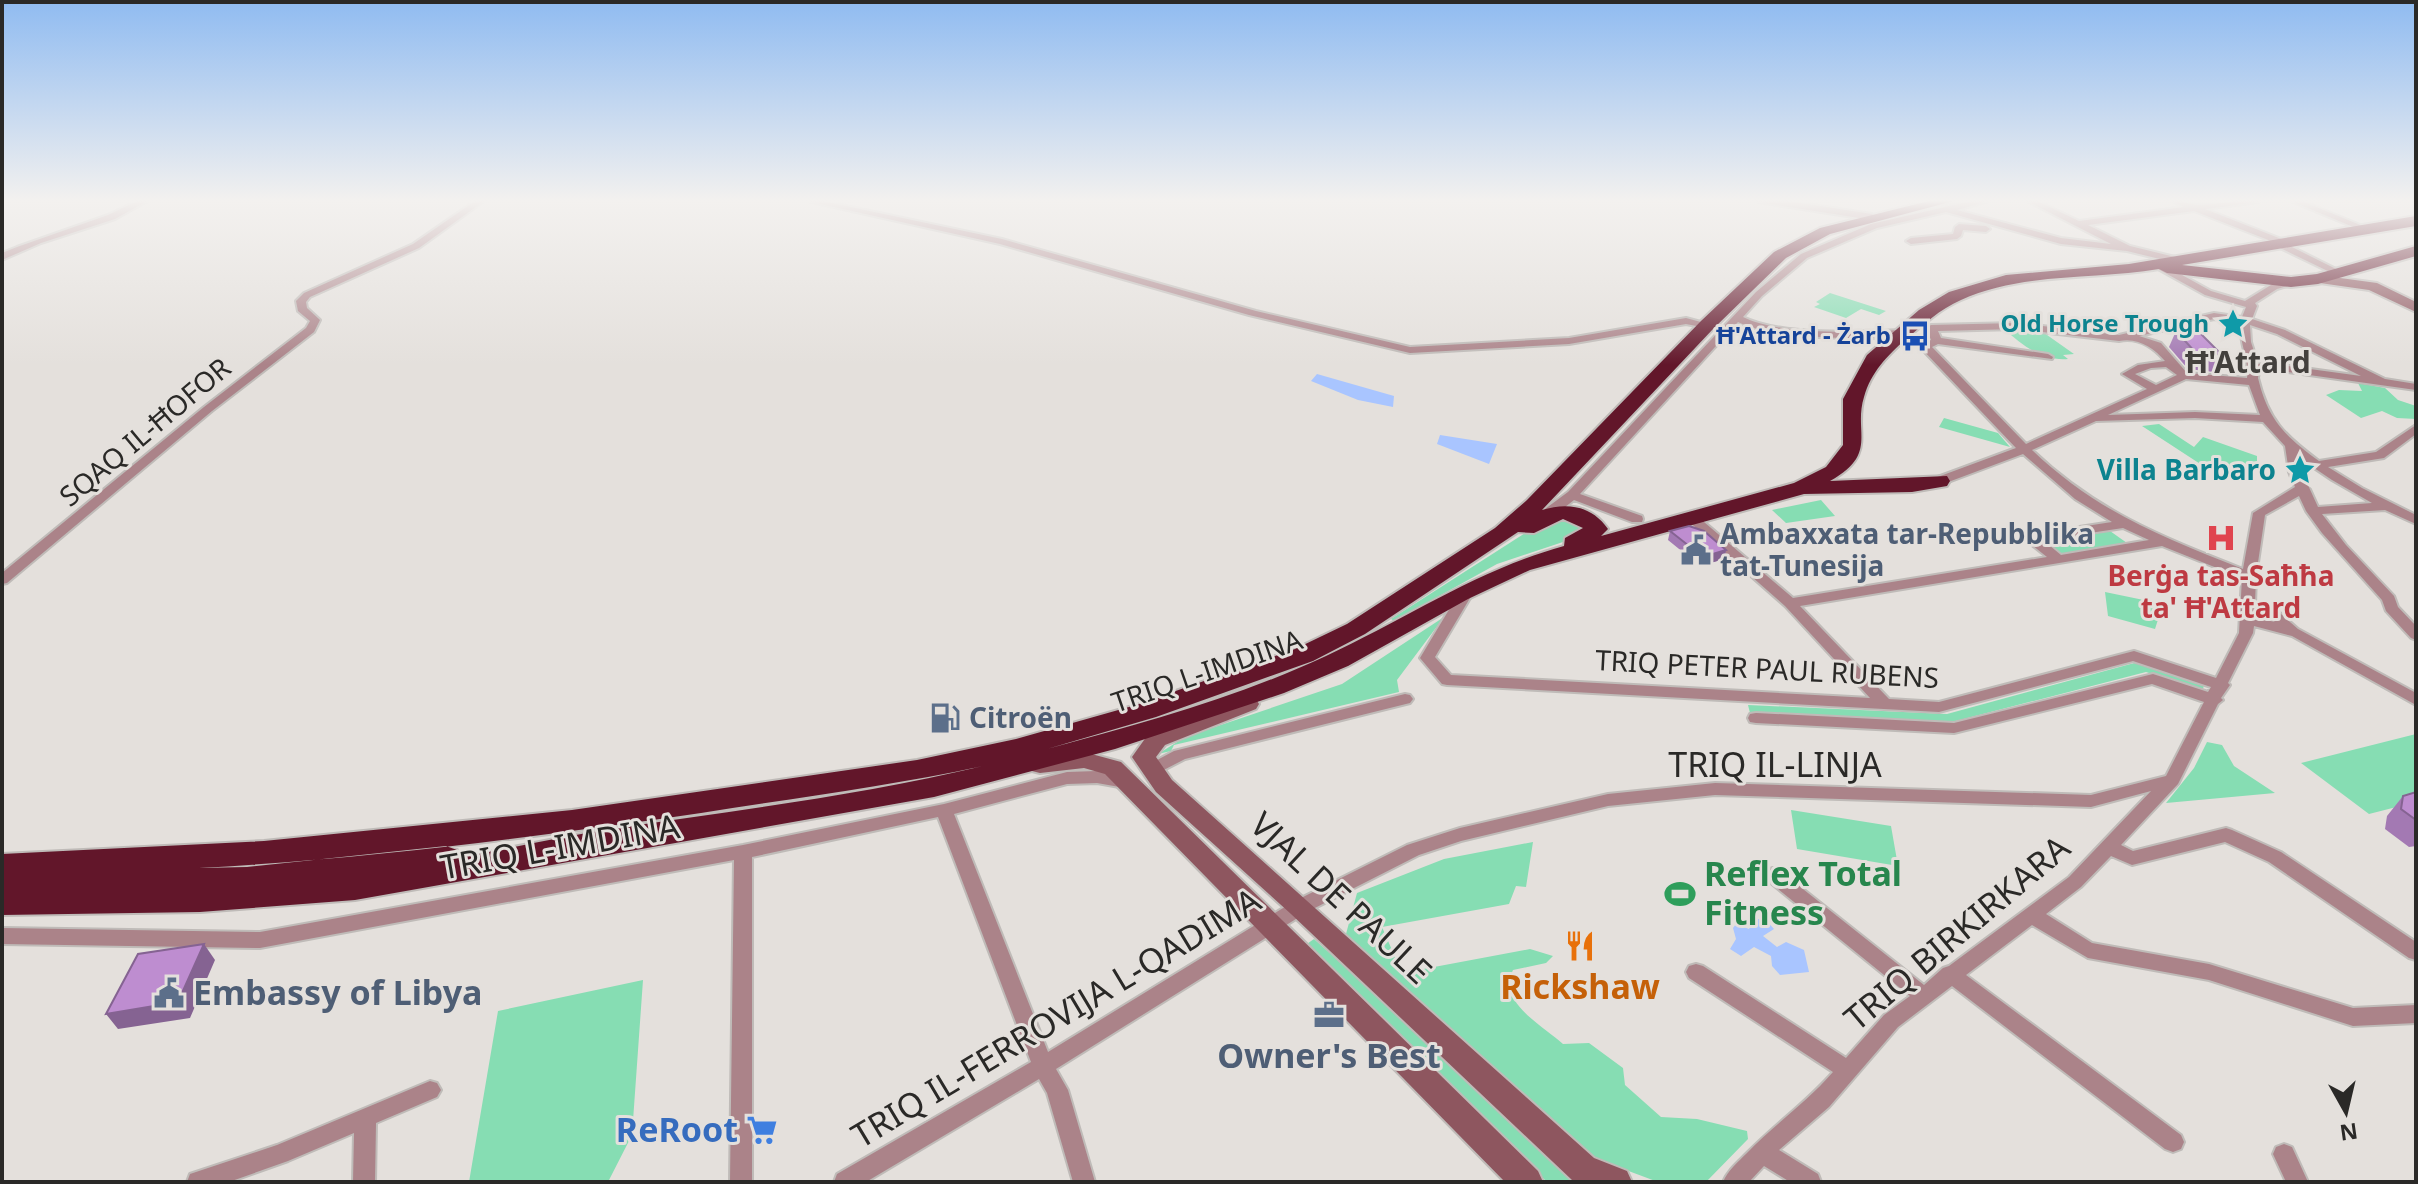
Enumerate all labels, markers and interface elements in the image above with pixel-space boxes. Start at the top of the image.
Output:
place label: Old Horse Trough [2000,306,2209,339]
place icon: Old Horse Trough [2216,307,2250,341]
place label: Ħ'Attard - Żarb [1716,318,1891,351]
bus stop icon: Ħ'Attard - Żarb [1898,319,1932,353]
district label: Ħ'Attard [2185,341,2311,382]
street label: SQAQ IL-ĦOFOR [51,348,238,514]
place label: Villa Barbaro [2097,450,2276,488]
place icon: Villa Barbaro [2283,453,2317,487]
place label: Ambaxxata tar-Repubblika tat-Tunesija [1720,514,2094,584]
hospital icon: Berġa tas-Saħħa ta' Ħ'Attard [2204,521,2238,555]
public building icon: Ambaxxata tar-Repubblika tat-Tunesija [1679,533,1713,567]
place label: Berġa tas-Saħħa ta' Ħ'Attard [2107,556,2335,626]
street label: TRIQ L-IMDINA [1106,620,1307,720]
street label: TRIQ PETER PAUL RUBENS [1594,640,1940,696]
place label: Citroën [969,698,1072,736]
fuel station icon: Citroën [928,701,962,735]
street label: TRIQ IL-LINJA [1668,741,1882,787]
street label: VJAL DE PAULE [1241,801,1443,993]
street label: TRIQ L-IMDINA [437,802,683,890]
street label: TRIQ BIRKIRKARA [1834,824,2079,1040]
place label: Reflex Total Fitness [1704,850,1902,935]
street label: TRIQ IL-FERROVIJA L-QADIMA [842,876,1269,1158]
sports icon: Reflex Total Fitness [1663,877,1697,911]
restaurant icon: Rickshaw [1563,929,1597,963]
place label: Rickshaw [1500,963,1660,1009]
place label: Embassy of Libya [193,969,482,1015]
public building icon: Embassy of Libya [152,976,186,1010]
office icon: Owner's Best [1312,998,1346,1032]
place label: Owner's Best [1217,1032,1441,1078]
north arrow [2306,1072,2386,1152]
place label: ReRoot [616,1106,738,1152]
supermarket icon: ReRoot [745,1113,779,1147]
text: N [2338,1117,2360,1149]

